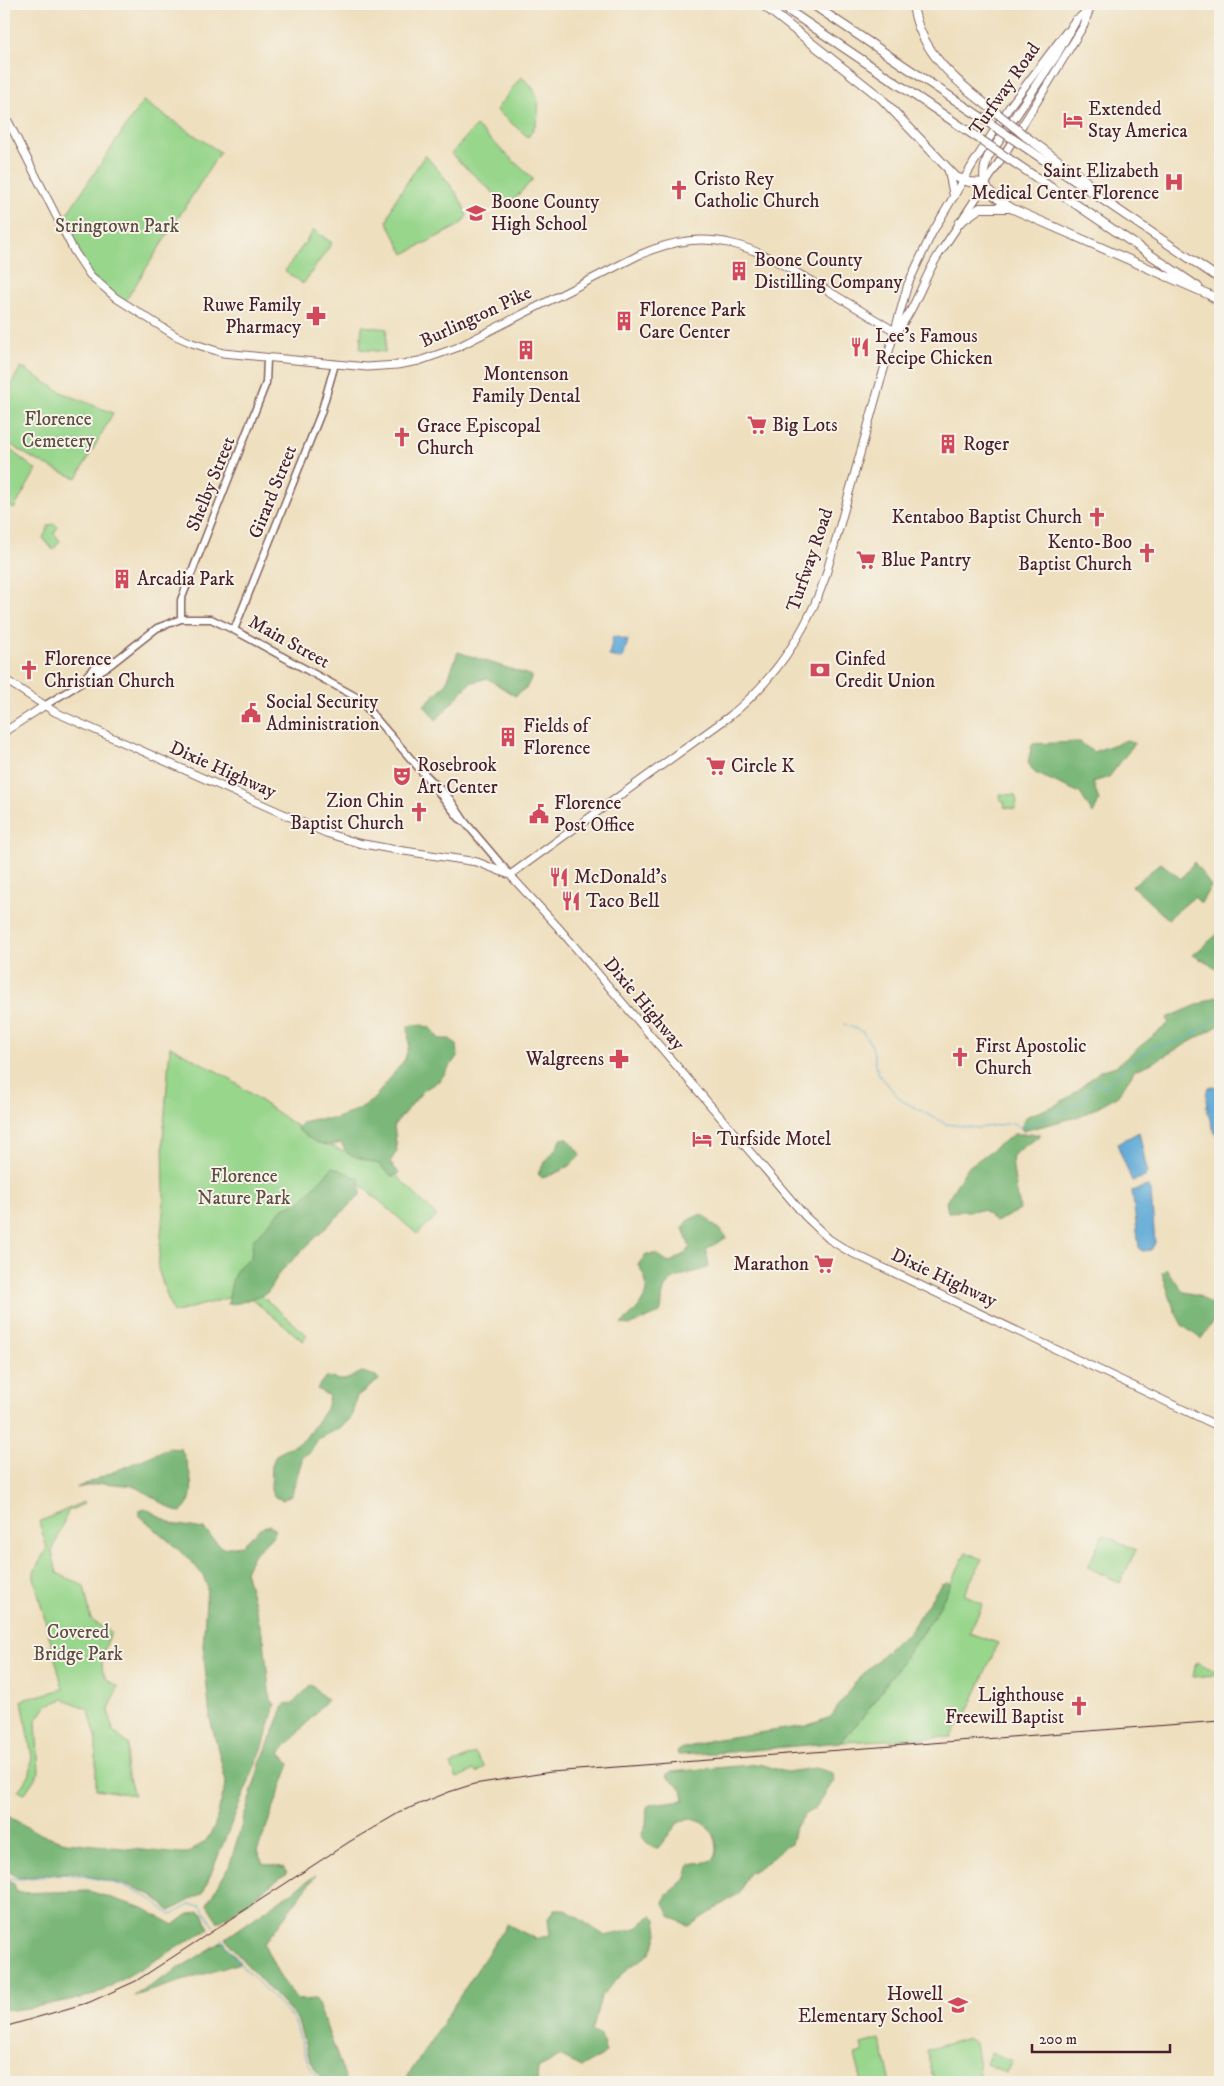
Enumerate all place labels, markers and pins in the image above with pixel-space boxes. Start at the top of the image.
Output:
place label: Extended Stay America [1088,98,1188,143]
hotel icon: Extended Stay America [1062,109,1084,131]
place label: Saint Elizabeth Medical Center Florence [971,160,1159,205]
place label: Cristo Rey Catholic Church [694,168,820,213]
hospital icon: Saint Elizabeth Medical Center Florence [1163,171,1185,193]
church icon: Cristo Rey Catholic Church [668,179,690,201]
place label: Boone County High School [491,191,600,236]
school or university icon: Boone County High School [465,202,487,224]
place label: Boone County Distilling Company [754,249,904,294]
building icon: Boone County Distilling Company [728,260,750,282]
place label: Ruwe Family Pharmacy [202,294,302,339]
place label: Florence Park Care Center [639,299,746,344]
pharmacy icon: Ruwe Family Pharmacy [305,305,327,327]
building icon: Florence Park Care Center [613,310,635,332]
place label: Lee's Famous Recipe Chicken [875,325,993,370]
restaurant icon: Lee's Famous Recipe Chicken [849,336,871,358]
building icon: Montenson Family Dental [515,339,537,361]
place label: Montenson Family Dental [472,363,581,408]
supermarket icon: Big Lots [746,414,768,436]
place label: Big Lots [772,414,838,437]
place label: Grace Episcopal Church [417,415,541,460]
church icon: Grace Episcopal Church [391,426,413,448]
building icon: Roger [937,433,959,455]
place label: Roger [963,433,1009,456]
place label: Kentaboo Baptist Church [892,506,1082,529]
church icon: Kentaboo Baptist Church [1086,506,1108,528]
place label: Kento-Boo Baptist Church [1018,531,1132,576]
church icon: Kento-Boo Baptist Church [1136,542,1158,564]
supermarket icon: Blue Pantry [855,549,877,571]
place label: Blue Pantry [881,549,972,572]
building icon: Arcadia Park [111,568,133,590]
place label: Arcadia Park [137,568,235,591]
place label: Florence Christian Church [44,648,175,693]
place label: Cinfed Credit Union [835,648,935,693]
church icon: Florence Christian Church [18,659,40,681]
bank icon: Cinfed Credit Union [809,659,831,681]
place label: Social Security Administration [266,691,379,736]
public building icon: Social Security Administration [240,702,262,724]
place label: Fields of Florence [523,715,591,760]
building icon: Fields of Florence [497,726,519,748]
place label: Rosebrook Art Center [417,754,498,799]
supermarket icon: Circle K [705,755,727,777]
place label: Circle K [731,755,795,778]
theatre icon: Rosebrook Art Center [391,765,413,787]
place label: Zion Chin Baptist Church [290,790,404,835]
place label: Florence Post Office [554,792,635,837]
church icon: Zion Chin Baptist Church [408,801,430,823]
public building icon: Florence Post Office [528,803,550,825]
restaurant icon: McDonald's [548,866,570,888]
place label: McDonald's [574,866,667,889]
restaurant icon: Taco Bell [560,890,582,912]
place label: Taco Bell [586,890,660,913]
place label: First Apostolic Church [975,1035,1086,1080]
church icon: First Apostolic Church [949,1046,971,1068]
place label: Walgreens [525,1048,604,1071]
pharmacy icon: Walgreens [608,1048,630,1070]
hotel icon: Turfside Motel [691,1128,713,1150]
place label: Turfside Motel [717,1128,831,1151]
place label: Marathon [733,1253,809,1276]
supermarket icon: Marathon [813,1253,835,1275]
place label: Lighthouse Freewill Baptist [945,1684,1064,1729]
church icon: Lighthouse Freewill Baptist [1068,1695,1090,1717]
place label: Howell Elementary School [798,1983,943,2028]
school or university icon: Howell Elementary School [947,1994,969,2016]

